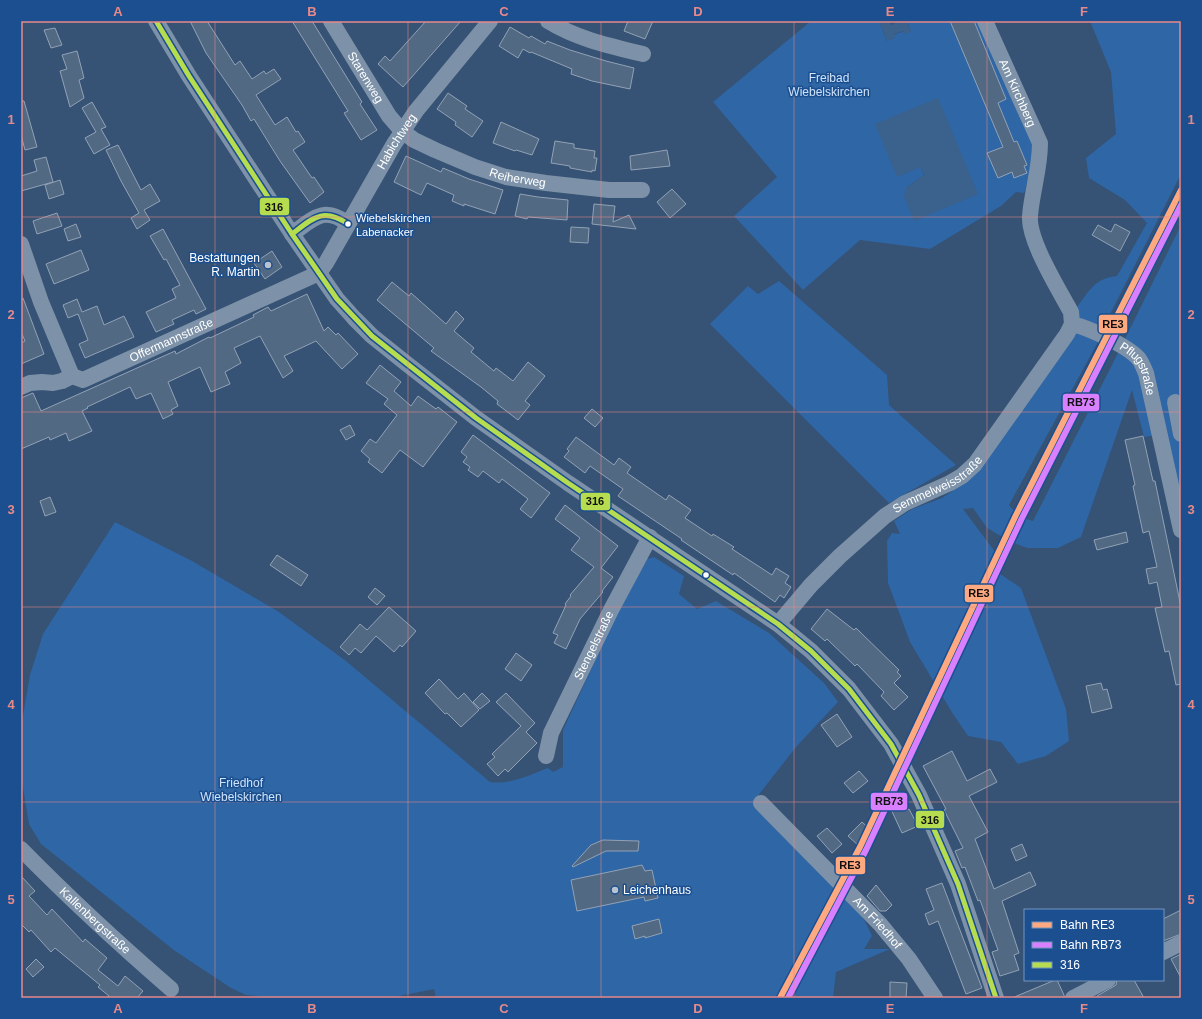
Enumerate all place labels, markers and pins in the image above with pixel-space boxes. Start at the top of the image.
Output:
place label: Wiebelskirchen Labenacker [356,212,431,238]
marker: Wiebelskirchen Labenacker [343,219,353,229]
place label: Bestattungen R. Martin [189,251,260,279]
marker: Bestattungen R. Martin [263,260,273,270]
unlabelled marker [701,570,711,580]
place label: Leichenhaus [623,883,691,897]
marker: Leichenhaus [610,885,620,895]

